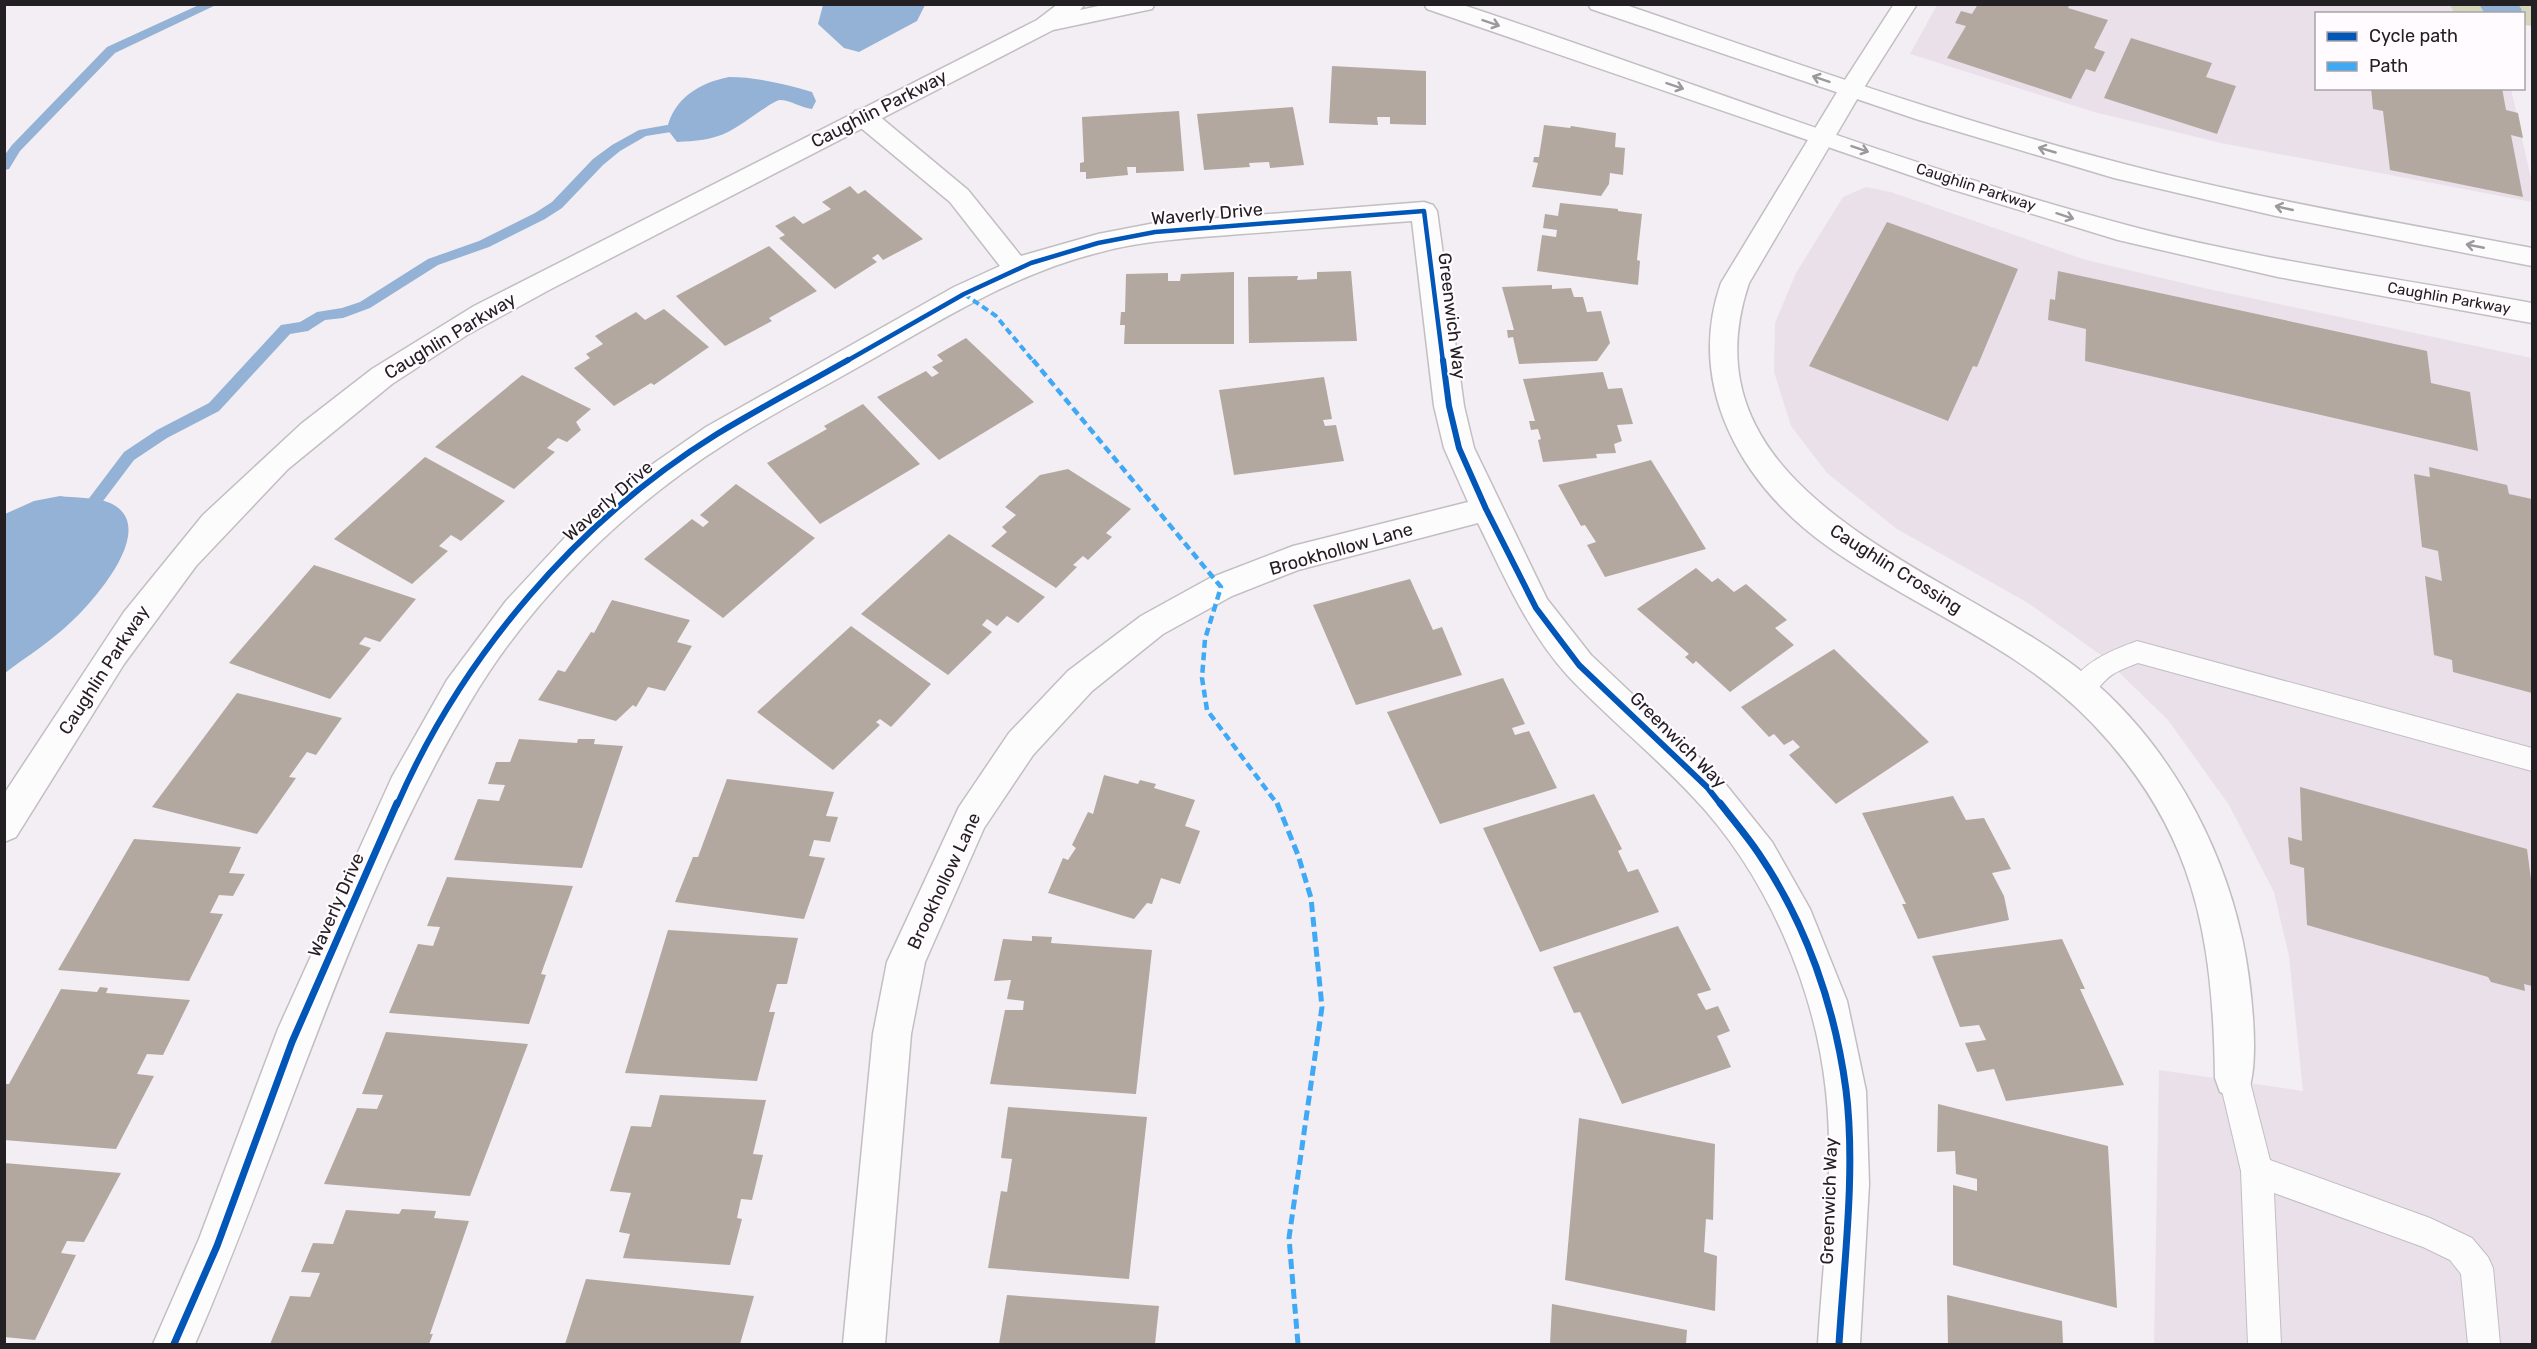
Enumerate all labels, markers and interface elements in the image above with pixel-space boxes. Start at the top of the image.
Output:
legend [2315,12,2525,90]
one-way arrow [1481,18,1500,29]
text: Cycle path [2369,25,2458,47]
text: Path [2369,55,2408,77]
street label: Caughlin Parkway [807,65,951,153]
one-way arrow [1812,73,1831,84]
one-way arrow [1665,81,1684,92]
one-way arrow [1850,144,1869,155]
one-way arrow [2038,144,2057,155]
street label: Caughlin Parkway [1914,159,2038,215]
street label: Waverly Drive [1150,198,1264,230]
one-way arrow [2275,202,2294,214]
one-way arrow [2055,211,2074,222]
one-way arrow [2466,240,2485,251]
street label: Greenwich Way [1433,251,1471,381]
street label: Caughlin Parkway [2386,278,2512,318]
street label: Caughlin Parkway [380,288,520,384]
street label: Waverly Drive [559,456,657,546]
street label: Brookhollow Lane [1267,518,1415,580]
street label: Caughlin Crossing [1826,519,1966,619]
street label: Caughlin Parkway [54,601,154,739]
street label: Greenwich Way [1625,687,1731,793]
street label: Brookhollow Lane [903,809,985,953]
street label: Waverly Drive [303,849,369,961]
street label: Greenwich Way [1816,1137,1842,1265]

